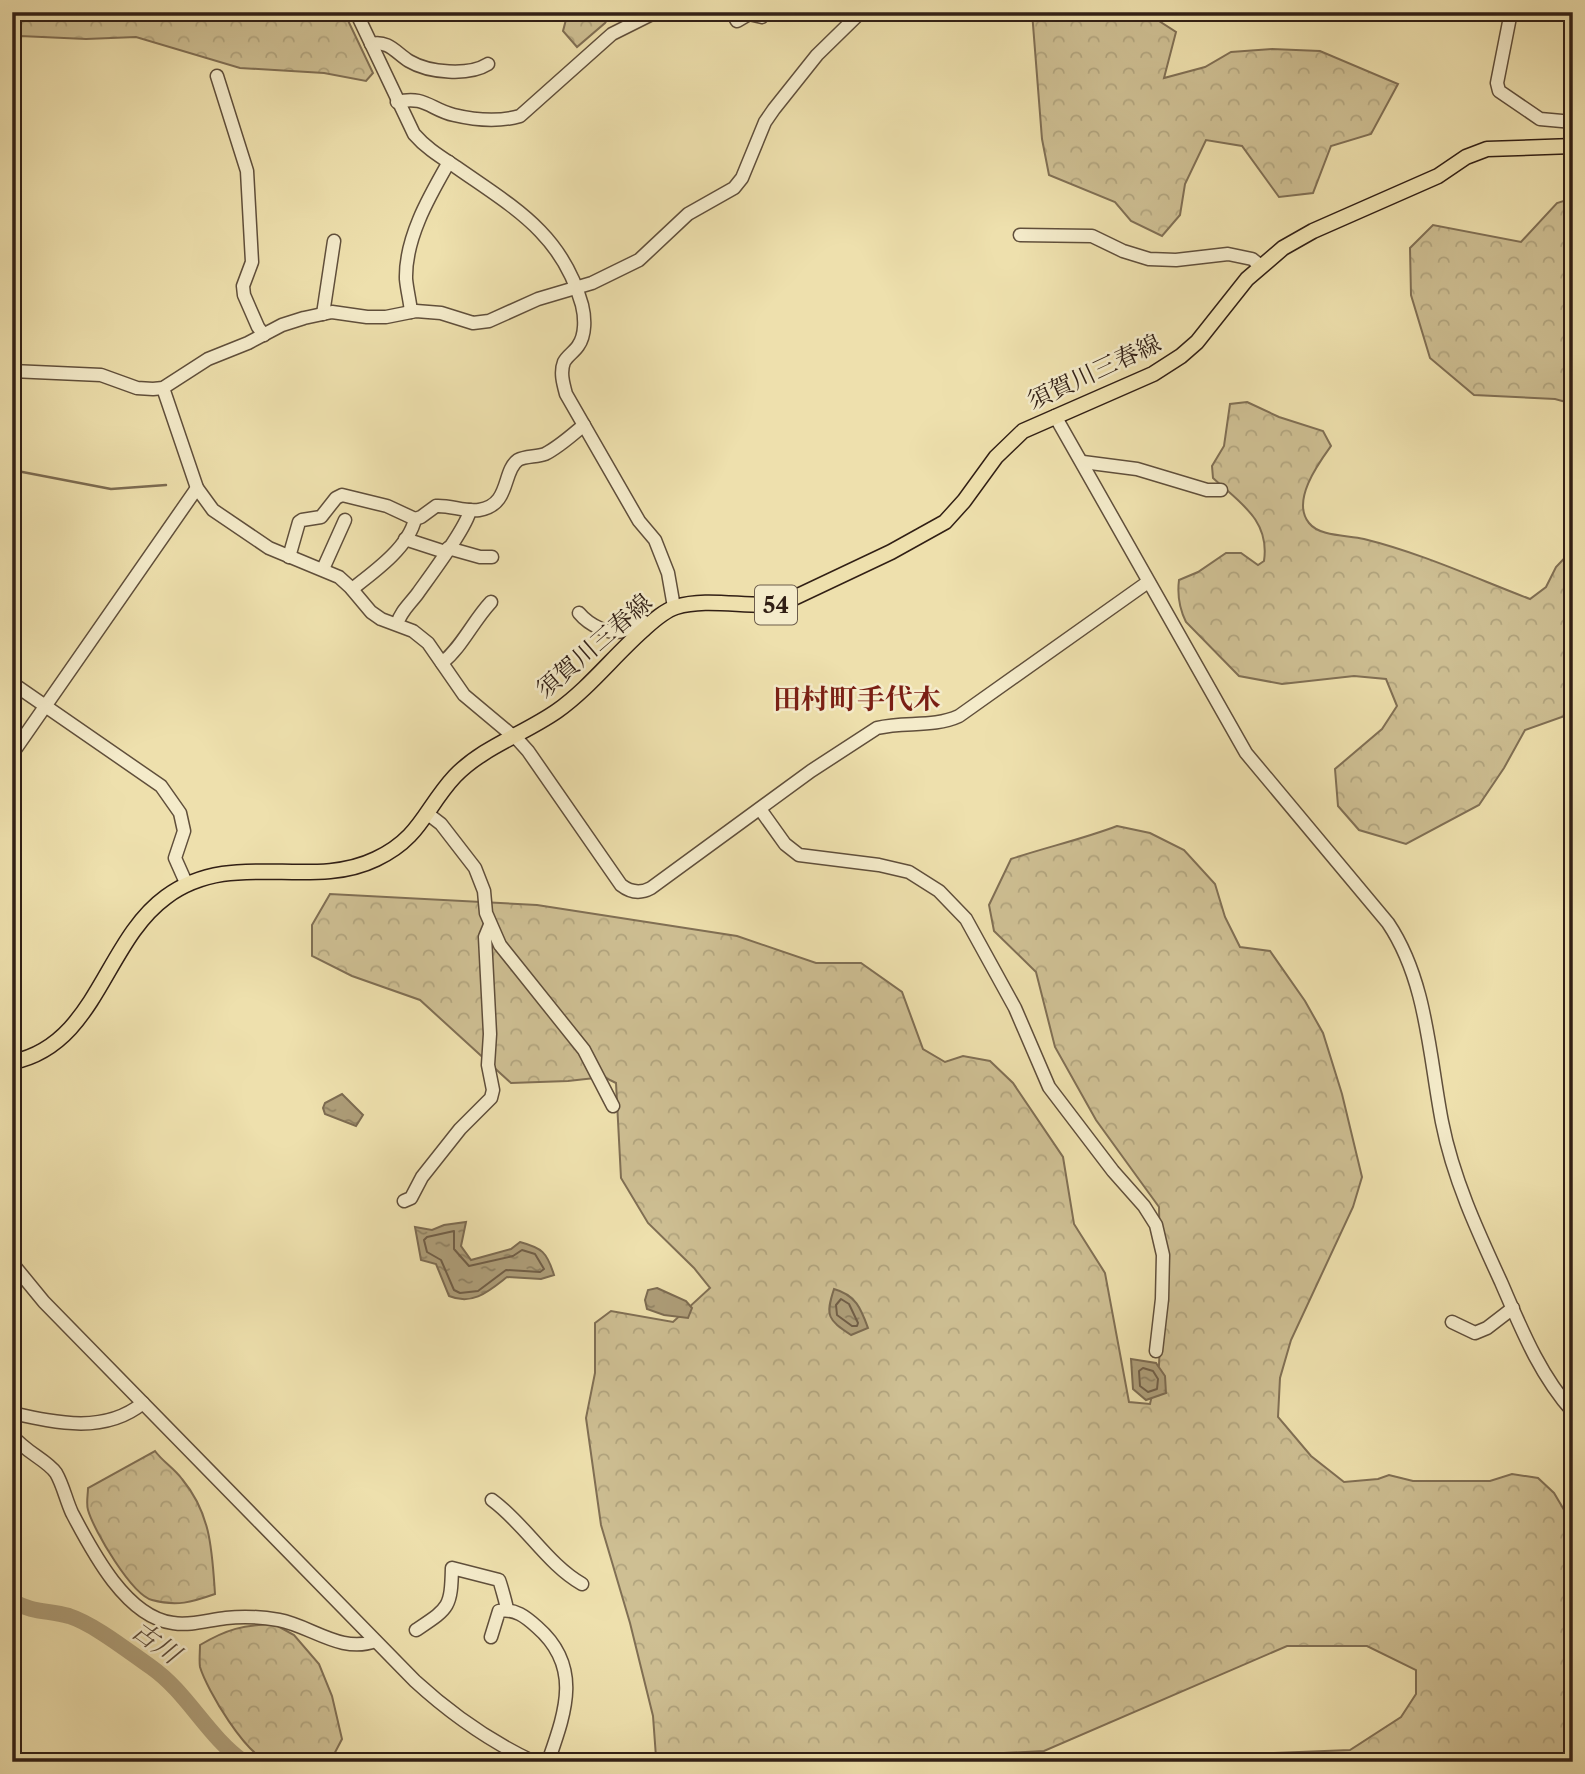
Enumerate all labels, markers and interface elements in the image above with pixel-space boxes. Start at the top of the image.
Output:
street label: 須賀川三春線 [1022,328,1165,415]
road number: 54 [755,586,797,624]
street label: 須賀川三春線 [530,587,658,704]
district label: 田村町手代木 [773,682,941,716]
water label: 古川 [126,1614,189,1672]

